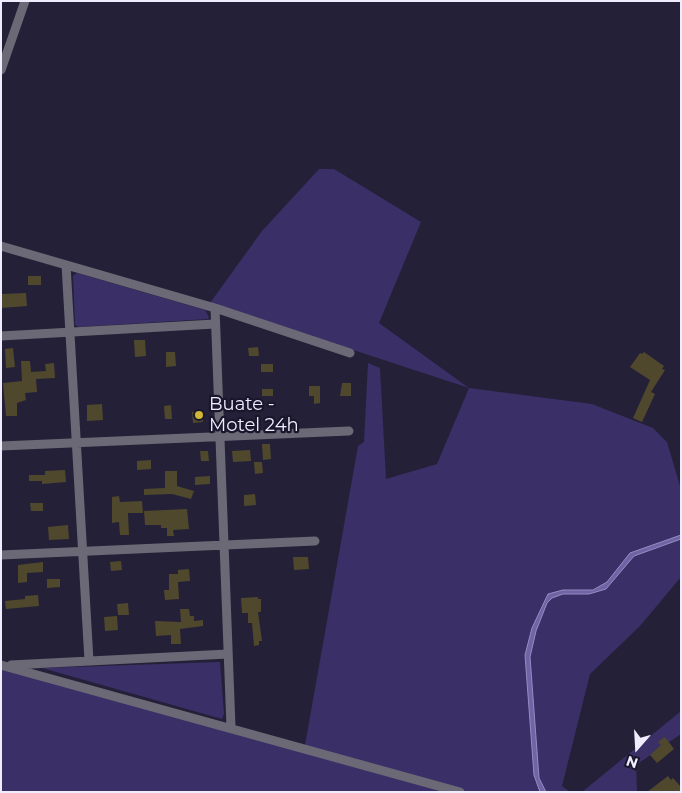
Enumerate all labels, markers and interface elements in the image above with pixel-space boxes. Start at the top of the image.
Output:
place label: Buate - Motel 24h [209,394,299,436]
marker: Buate - Motel 24h [193,409,205,421]
north arrow [612,723,662,773]
text: N [624,752,640,773]

